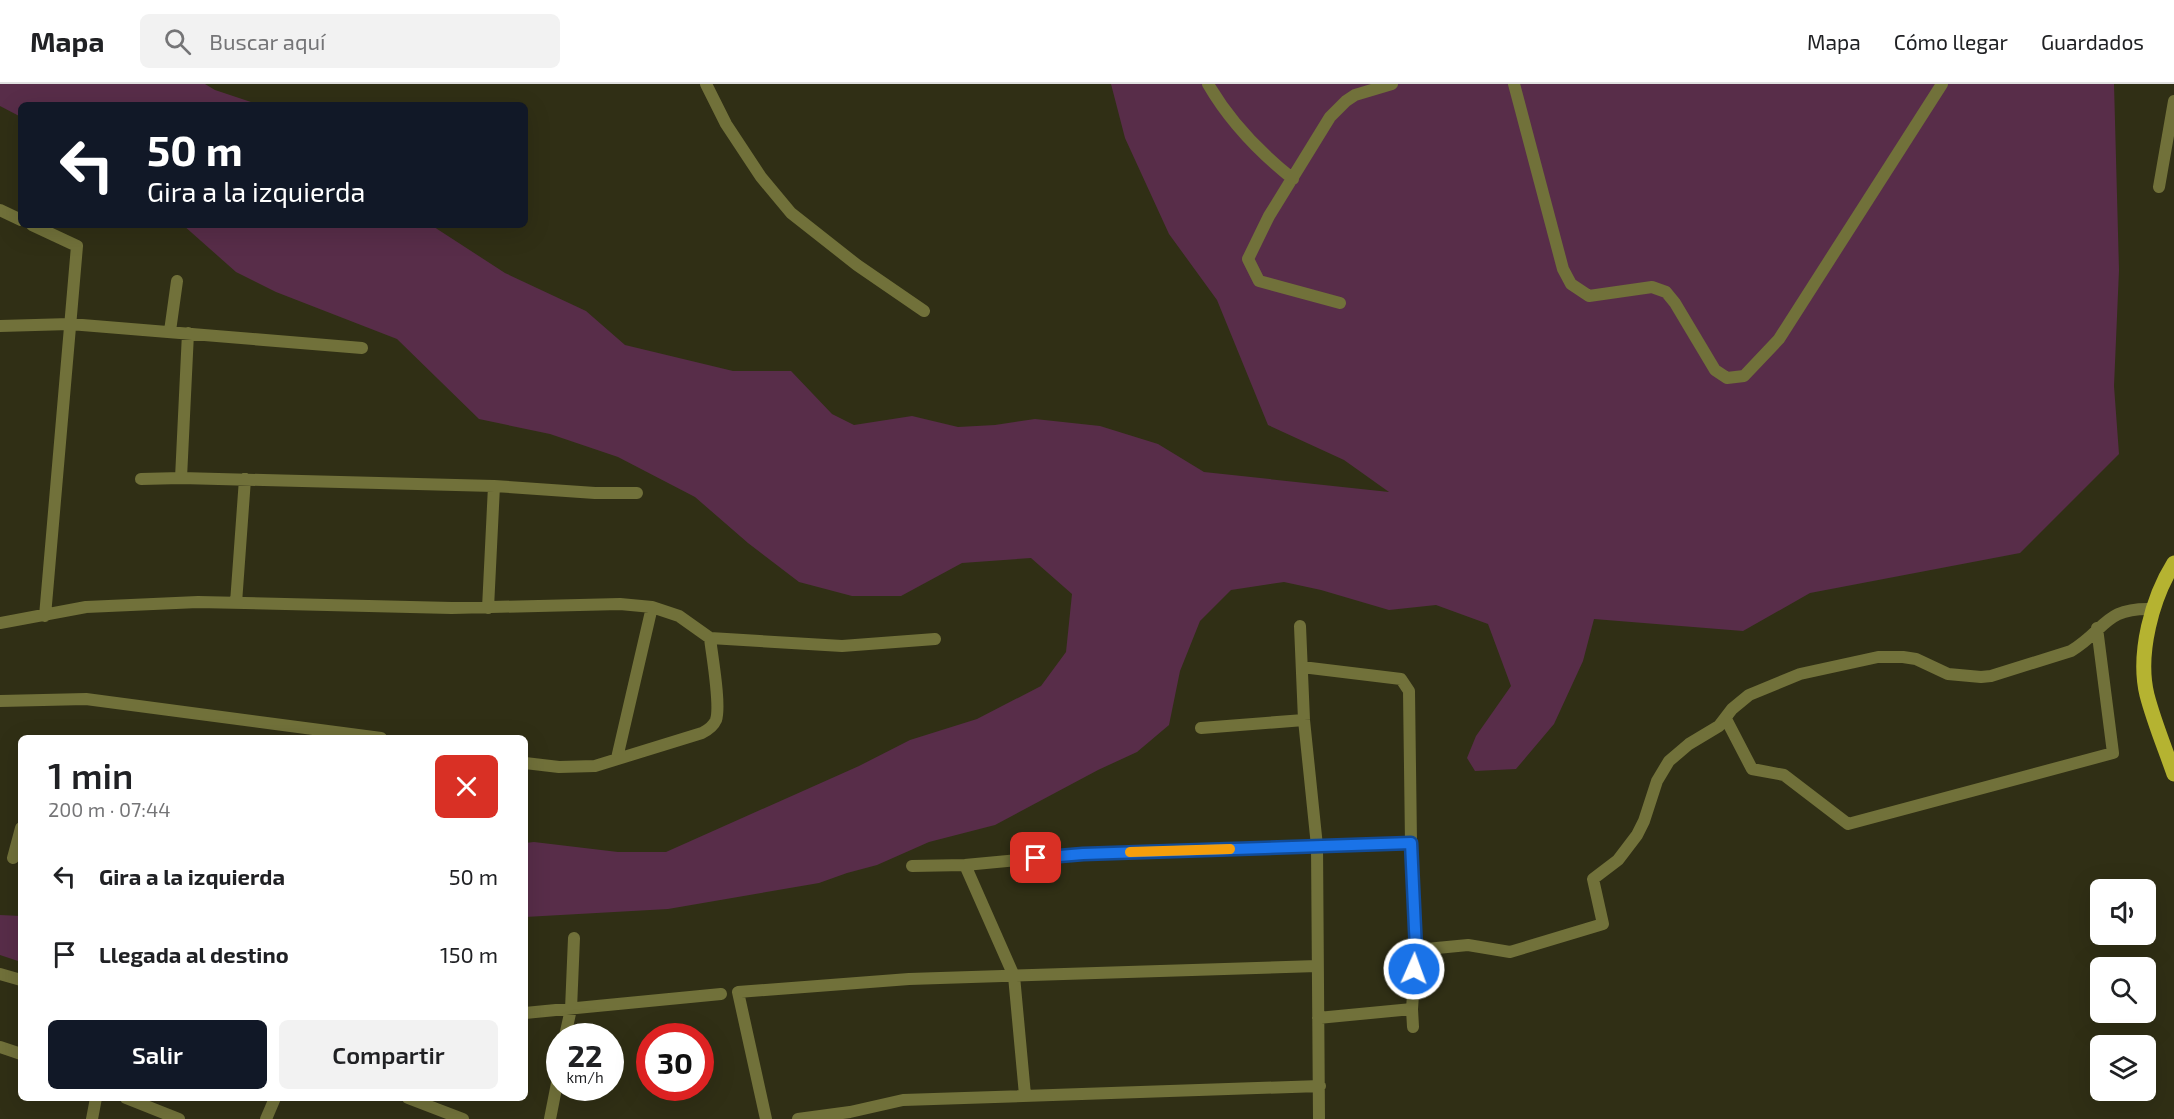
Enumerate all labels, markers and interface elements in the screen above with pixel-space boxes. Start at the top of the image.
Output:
search box [140,14,560,68]
text: Mapa [30,24,104,58]
icon: search [161,25,194,58]
text: Buscar aquí [209,28,325,54]
text: Mapa [1807,29,1861,54]
text: Cómo llegar [1894,29,2008,54]
text: Guardados [2041,29,2144,54]
text: 50 m [147,124,243,174]
icon: left [48,126,126,204]
text: Gira a la izquierda [147,175,365,207]
text: 1 min [48,753,133,796]
button: close [435,755,498,818]
text: 200 m · 07:44 [48,797,171,821]
pin [1010,832,1061,883]
icon: arrive [1019,841,1052,874]
icon: left [48,860,81,893]
text: Gira a la izquierda [99,863,285,889]
text: 50 m [449,863,498,889]
map controls [2090,879,2156,1101]
button: sound [2090,879,2156,945]
position arrow [1382,937,1446,1001]
icon: arrive [48,938,81,971]
text: Llegada al destino [99,941,289,967]
text: 150 m [440,941,498,967]
button: search [2090,957,2156,1023]
button: Salir [48,1020,267,1089]
button: Compartir [279,1020,498,1089]
speed limit sign: 30 [636,1023,714,1101]
button: layers [2090,1035,2156,1101]
text: 22 [568,1037,602,1073]
text: km/h [566,1068,604,1086]

